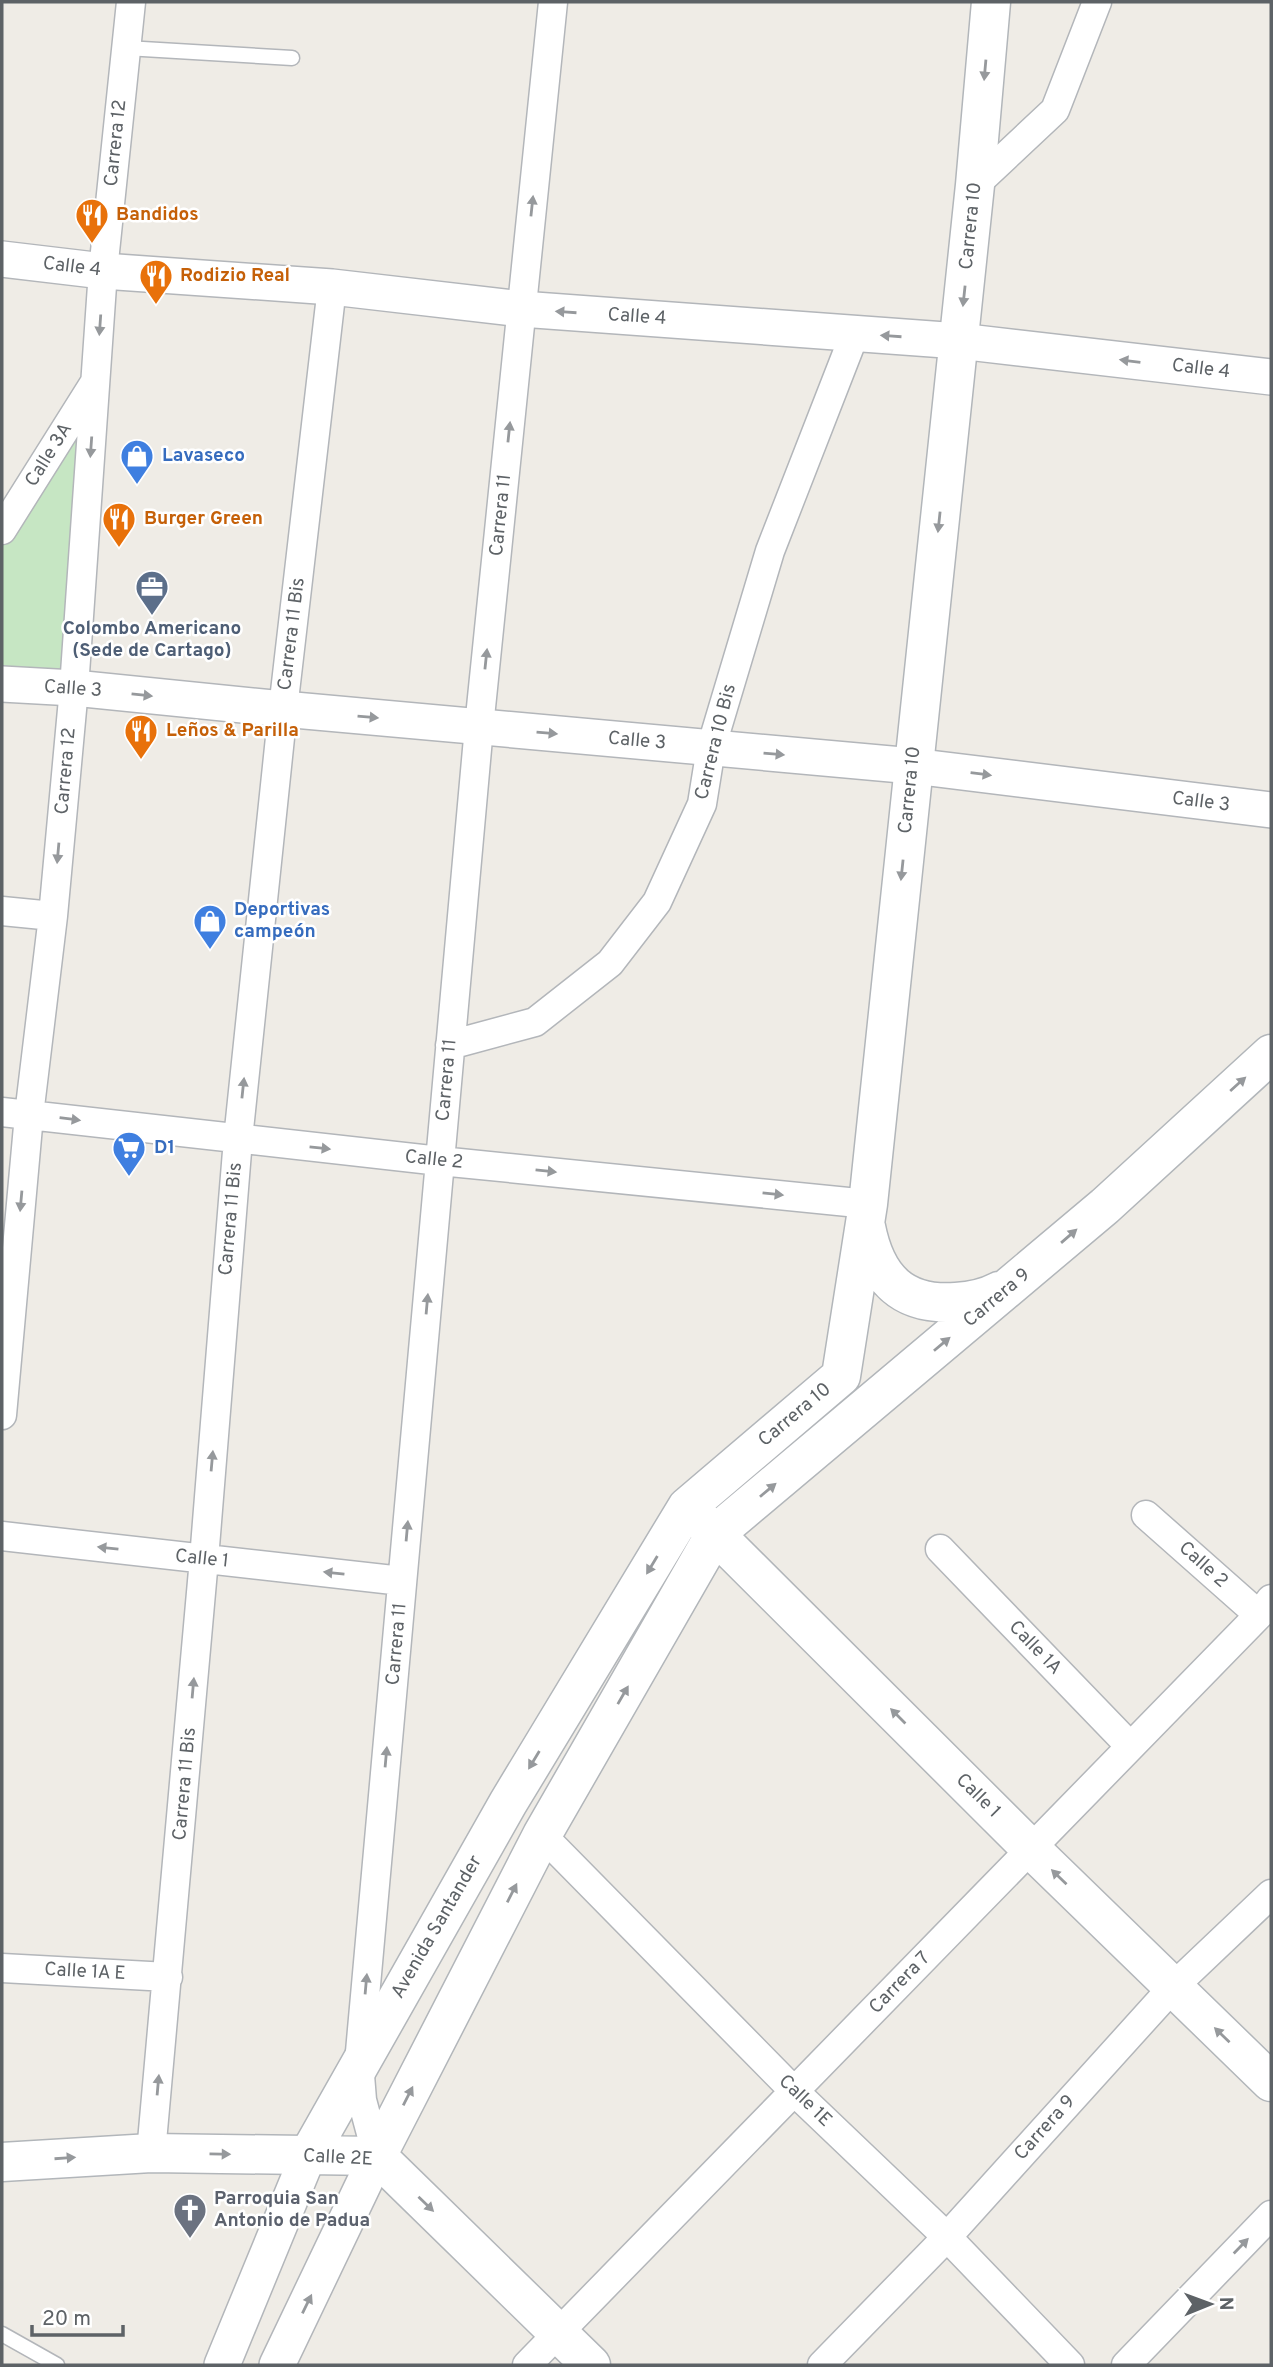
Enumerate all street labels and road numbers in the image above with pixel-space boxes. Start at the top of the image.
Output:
street label: Carrera 12 [100,98,132,188]
street label: Carrera 10 [954,181,988,271]
street label: Calle 4 [41,252,103,282]
street label: Calle 4 [607,303,667,331]
street label: Calle 4 [1170,354,1232,384]
street label: Calle 3A [20,418,78,492]
street label: Carrera 11 [485,473,517,557]
street label: Carrera 11 Bis [273,576,311,692]
street label: Calle 3 [43,675,103,703]
street label: Carrera 10 Bis [690,682,742,802]
street label: Carrera 12 [50,726,82,816]
street label: Calle 3 [607,727,667,755]
street label: Carrera 10 [893,745,927,835]
street label: Calle 3 [1171,787,1231,817]
street label: Carrera 11 [431,1038,463,1122]
street label: Calle 2 [404,1145,464,1175]
street label: Carrera 11 Bis [214,1161,248,1277]
street label: Carrera 9 [959,1263,1035,1333]
street label: Carrera 10 [754,1378,836,1452]
street label: Calle 2 [1173,1536,1233,1594]
street label: Calle 1 [174,1544,230,1574]
street label: Carrera 11 [381,1602,413,1686]
street label: Calle 1A [1003,1616,1067,1680]
street label: Carrera 11 Bis [168,1726,202,1842]
street label: Calle 1 [950,1768,1006,1824]
street label: Avenida Santander [386,1851,488,2003]
street label: Carrera 7 [864,1947,936,2019]
street label: Calle 1A E [44,1958,126,1986]
street label: Calle 1E [773,2070,837,2132]
street label: Carrera 9 [1009,2090,1081,2166]
street label: Calle 2E [302,2144,374,2172]

